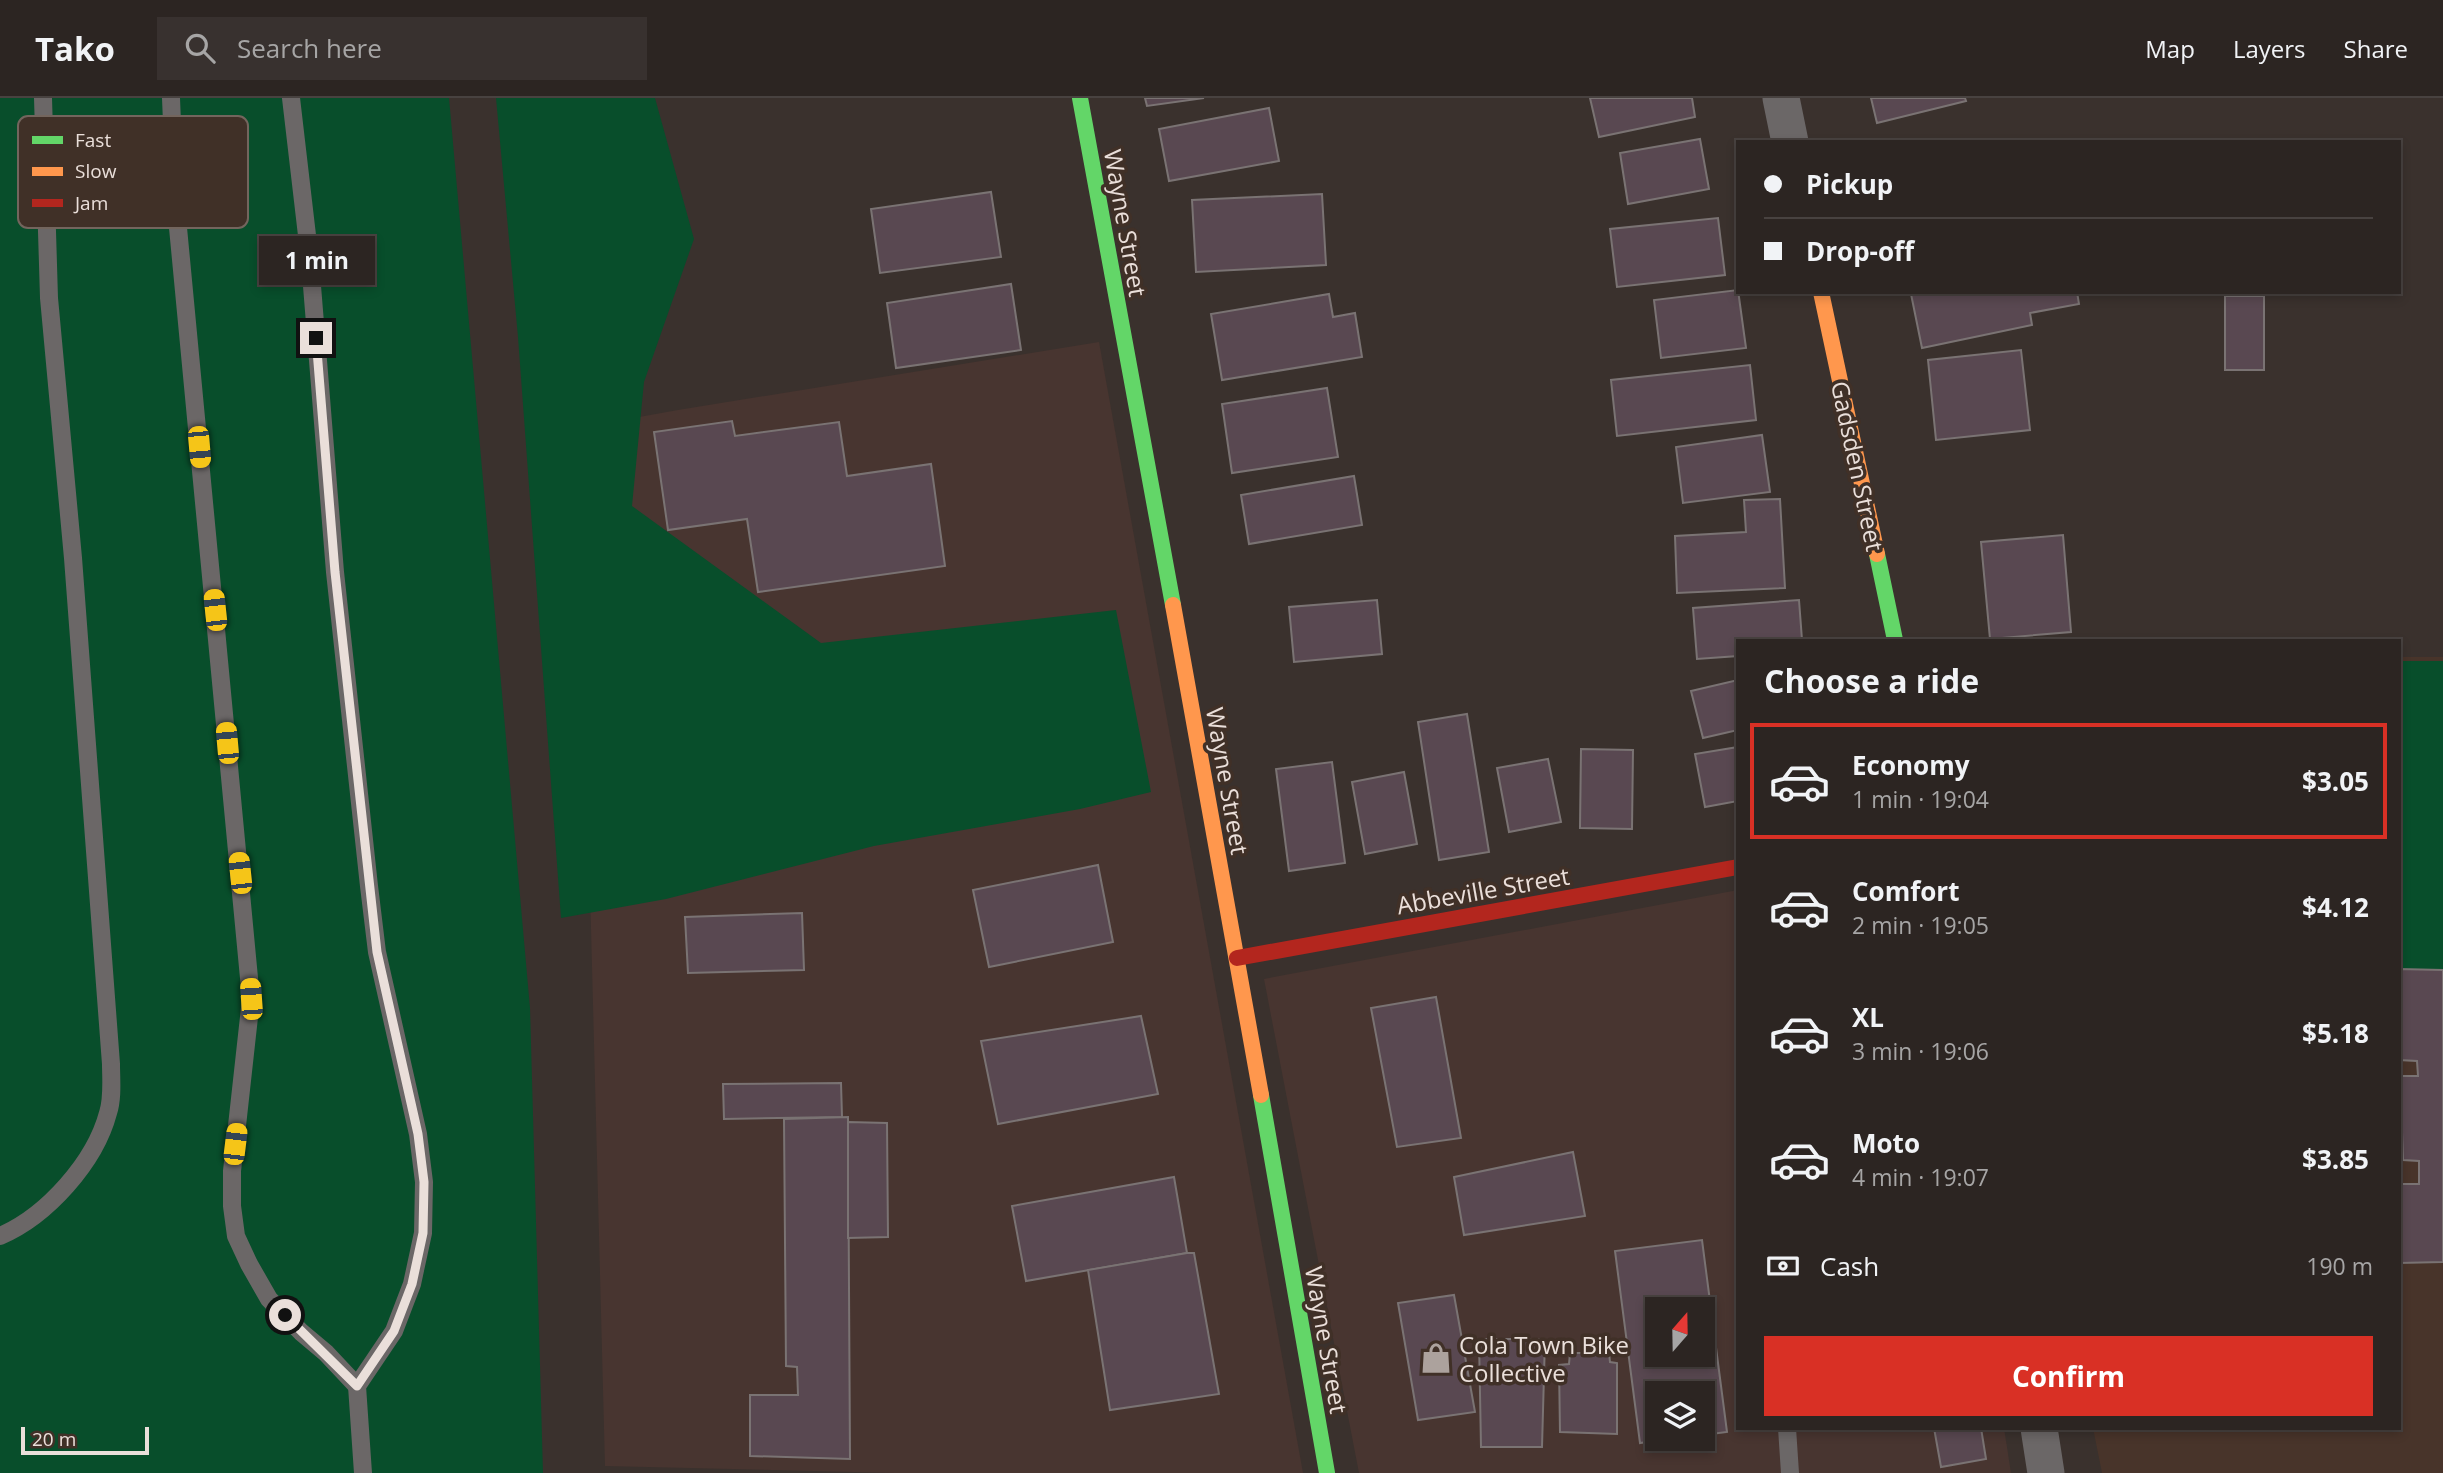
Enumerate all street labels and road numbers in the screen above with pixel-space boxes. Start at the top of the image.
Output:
street label: Wayne Street [1097,147,1155,299]
street label: Gadsden Street [1824,378,1892,554]
street label: Wayne Street [1199,705,1257,857]
street label: Abbeville Street [1394,859,1572,921]
street label: Wayne Street [1298,1264,1356,1416]

